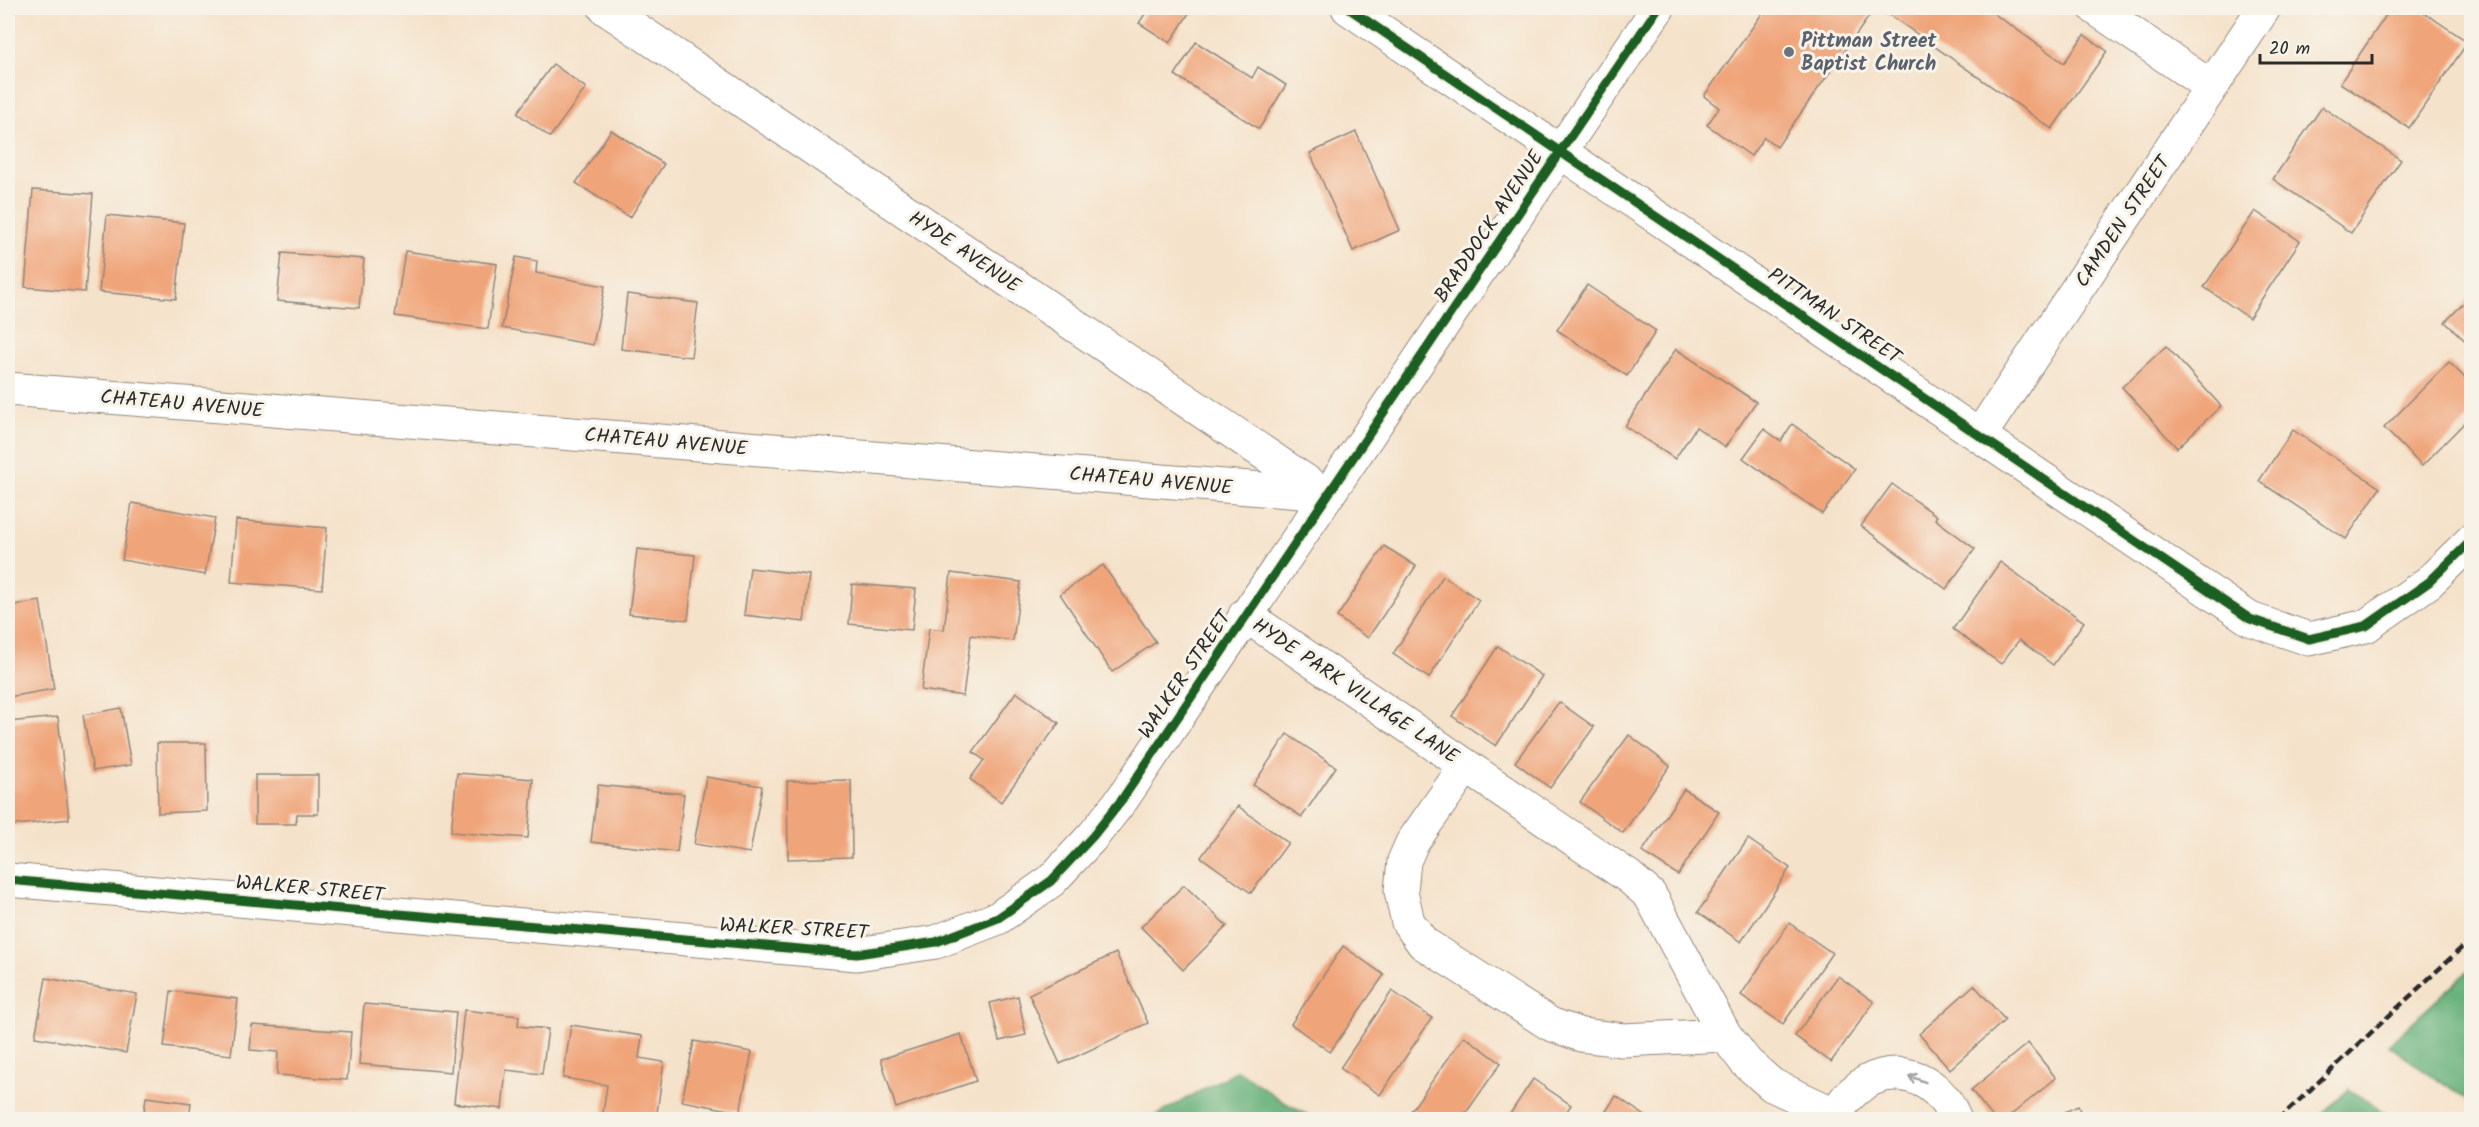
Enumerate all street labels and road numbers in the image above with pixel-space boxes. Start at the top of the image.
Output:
street label: BRADDOCK AVENUE [1427,143,1553,310]
street label: CAMDEN STREET [2068,148,2181,295]
street label: HYDE AVENUE [901,203,1027,303]
street label: PITTMAN STREET [1761,260,1909,375]
street label: CHATEAU AVENUE [99,382,266,428]
street label: CHATEAU AVENUE [583,420,750,466]
street label: CHATEAU AVENUE [1068,459,1235,505]
street label: WALKER STREET [1131,602,1242,746]
street label: HYDE PARK VILLAGE LANE [1245,610,1466,774]
street label: WALKER STREET [234,868,388,913]
street label: WALKER STREET [719,910,871,950]

